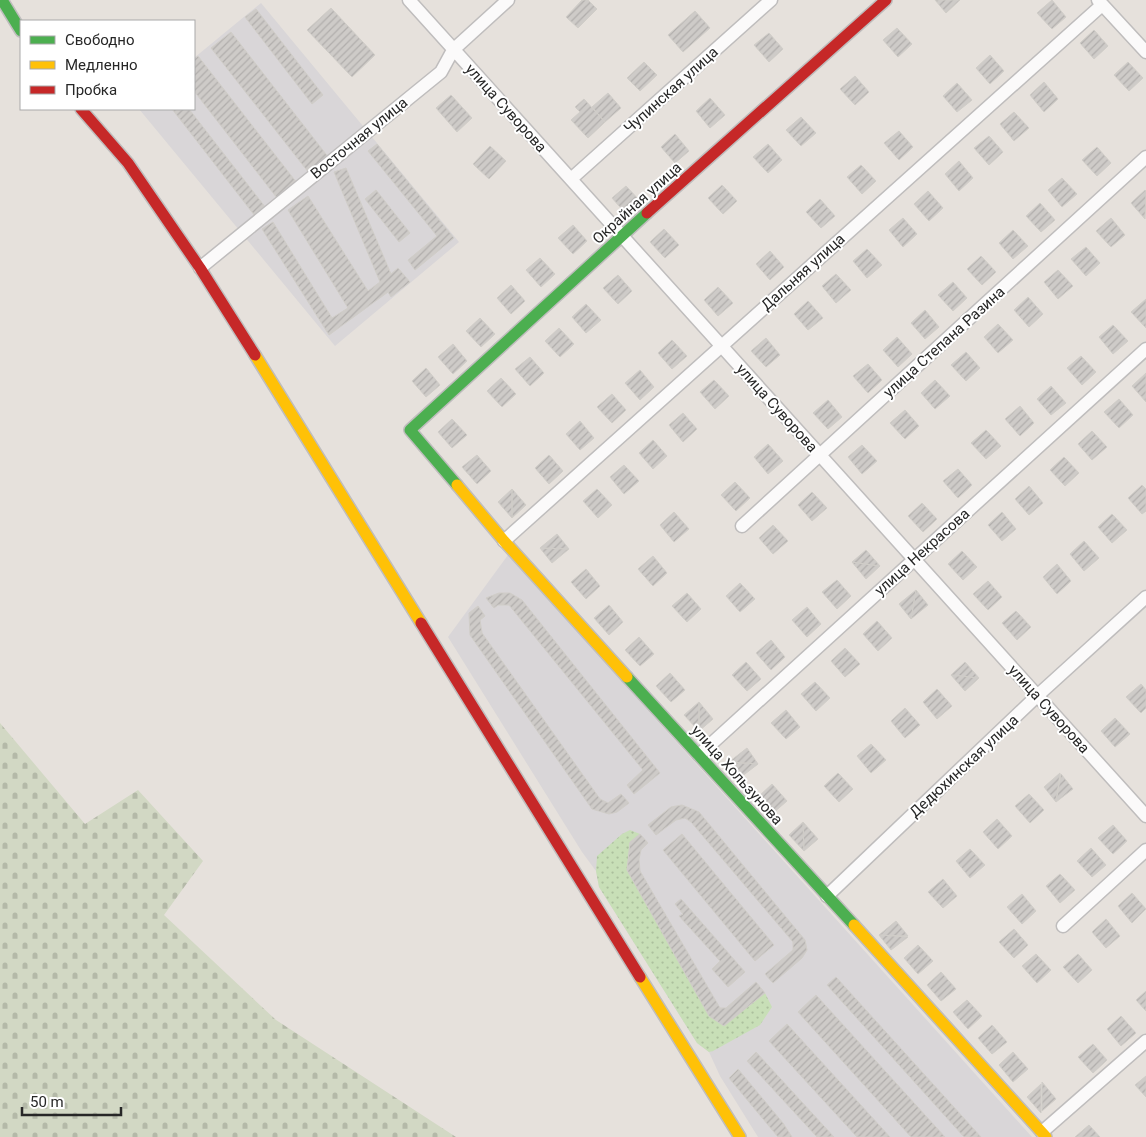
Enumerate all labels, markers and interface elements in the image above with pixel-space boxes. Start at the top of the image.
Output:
legend [20,20,195,110]
text: Свободно [65,31,134,49]
street label: Чупинская улица [620,43,722,137]
text: Медленно [65,56,138,74]
street label: улица Суворова [462,60,550,156]
text: Пробка [65,81,117,99]
street label: Восточная улица [307,93,411,183]
street label: Окрайная улица [589,158,685,248]
street label: Дальняя улица [757,230,849,314]
street label: улица Степана Разина [880,283,1008,401]
street label: улица Суворова [733,360,821,456]
street label: улица Некрасова [871,505,973,599]
street label: улица Суворова [1005,661,1093,757]
street label: Дедюхинская улица [906,711,1022,821]
street label: улица Хользунова [687,721,787,829]
scale bar [22,1084,121,1116]
text: 50 m [30,1093,64,1111]

